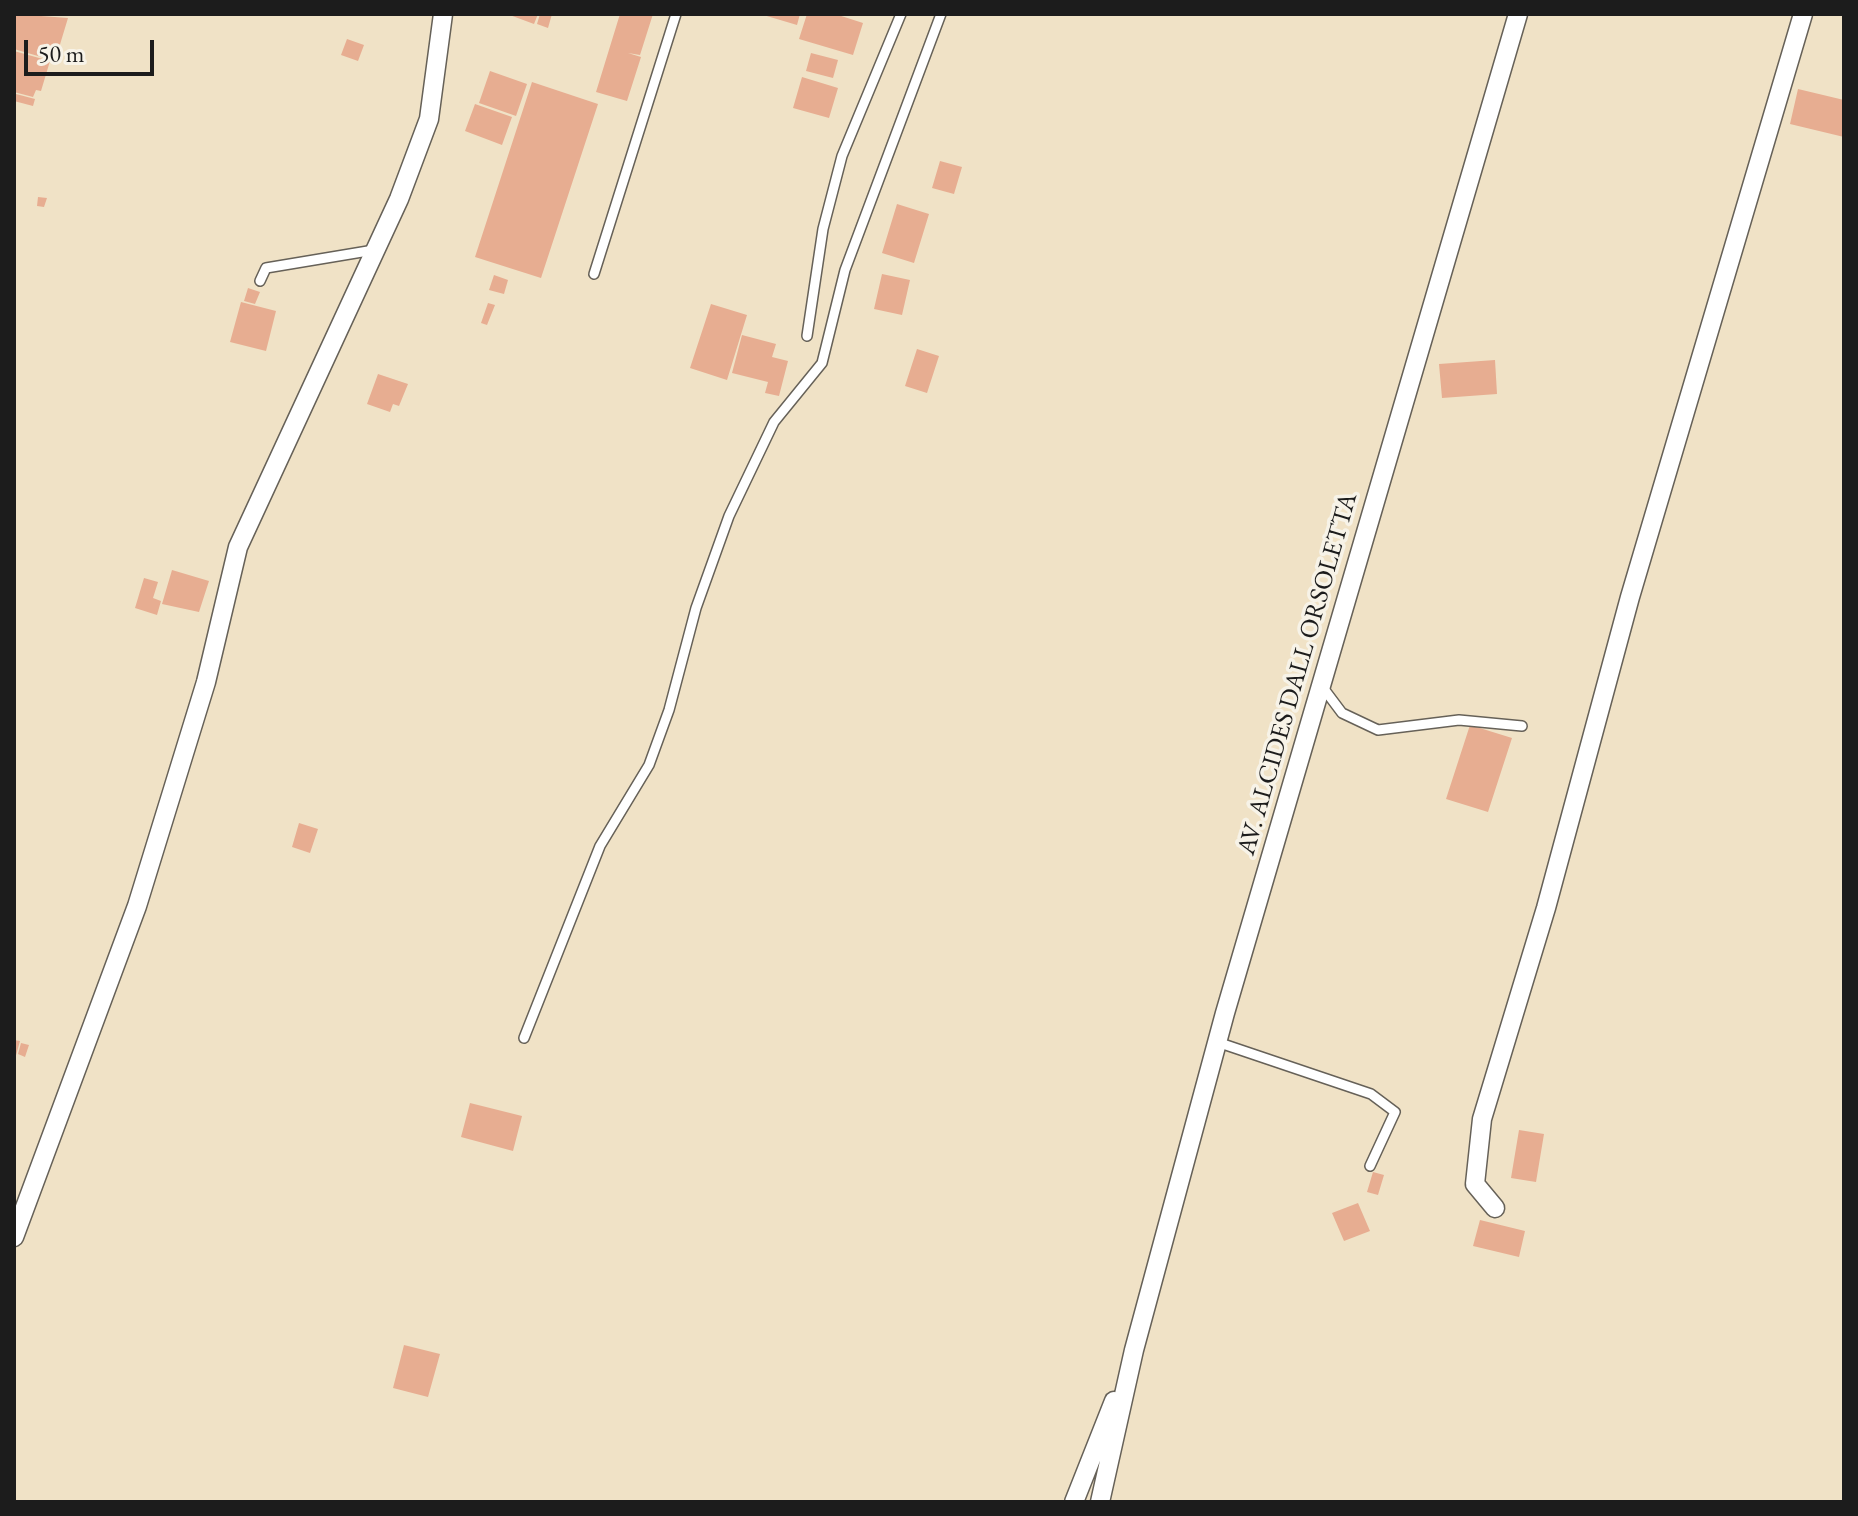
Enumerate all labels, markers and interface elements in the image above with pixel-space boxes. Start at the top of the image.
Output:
scale bar [28,24,158,74]
text: 50 m [38,38,85,69]
street label: AV. ALCIDES DALL ORSOLETTA [1231,489,1365,859]

